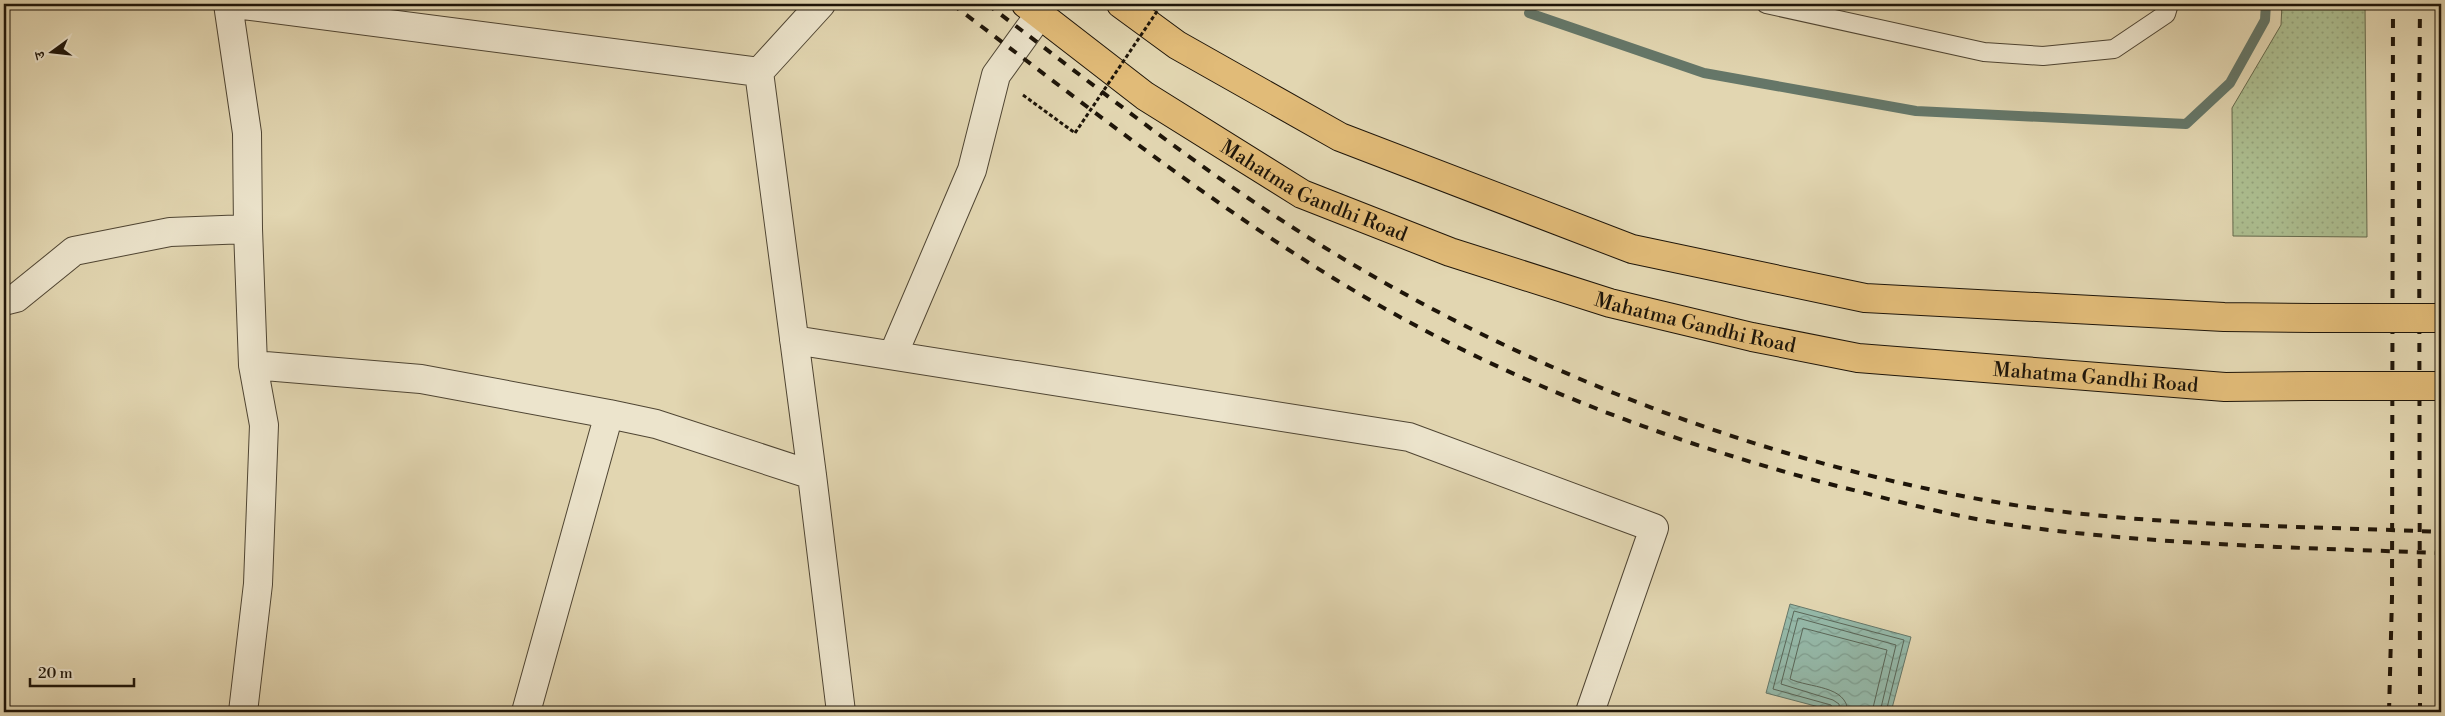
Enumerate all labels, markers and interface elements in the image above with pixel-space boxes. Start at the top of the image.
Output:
north arrow [28,28,78,78]
text: उ [31,48,50,62]
street label: Mahatma Gandhi Road [1215,135,1411,248]
street label: Mahatma Gandhi Road [1591,288,1798,360]
street label: Mahatma Gandhi Road [1992,358,2200,399]
scale bar [30,656,134,688]
text: 20 m [38,664,73,683]

